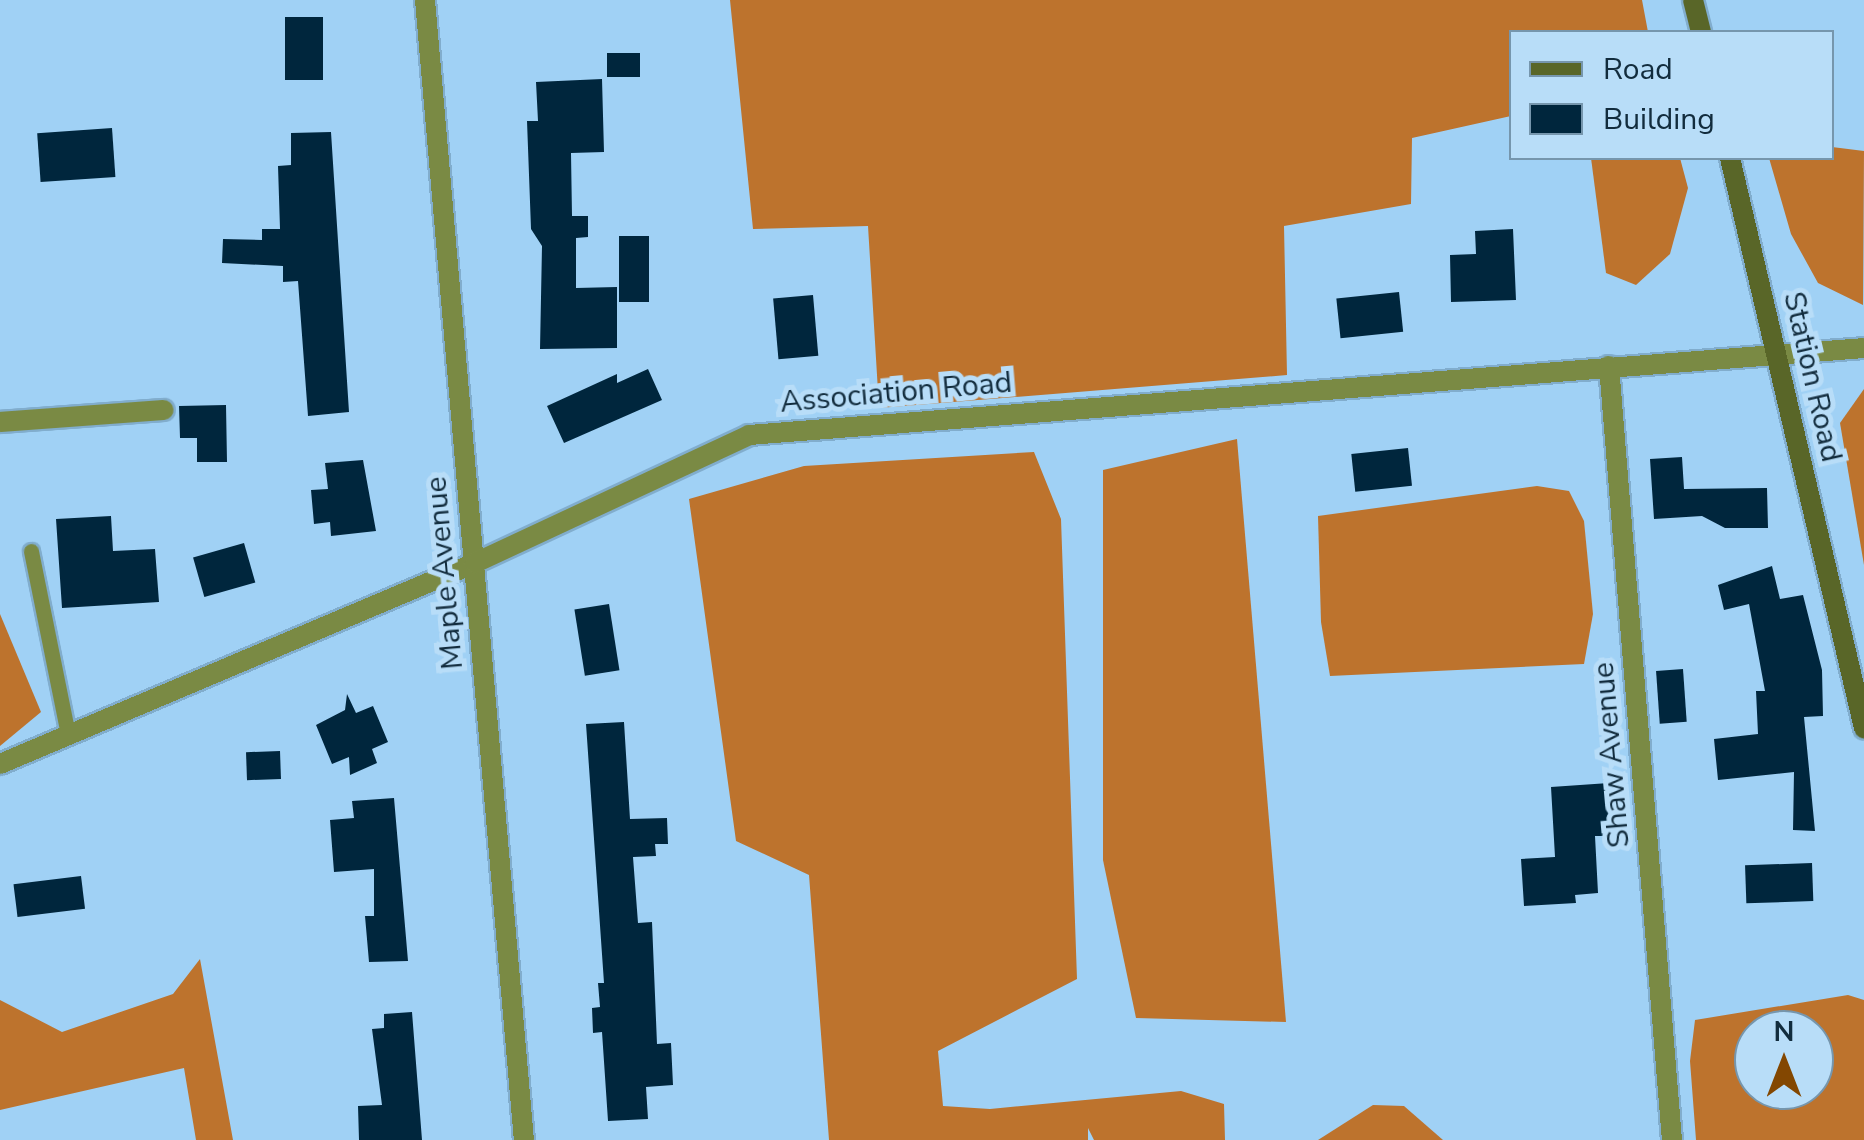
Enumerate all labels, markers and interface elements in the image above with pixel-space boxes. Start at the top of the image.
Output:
legend [1509,30,1834,160]
text: Road [1603,49,1673,90]
text: Building [1603,99,1715,140]
street label: Station Road [1775,288,1849,466]
street label: Association Road [779,365,1013,421]
street label: Maple Avenue [419,475,471,671]
street label: Shaw Avenue [1586,661,1638,849]
north arrow [1734,1010,1834,1110]
text: N [1774,1013,1794,1051]

